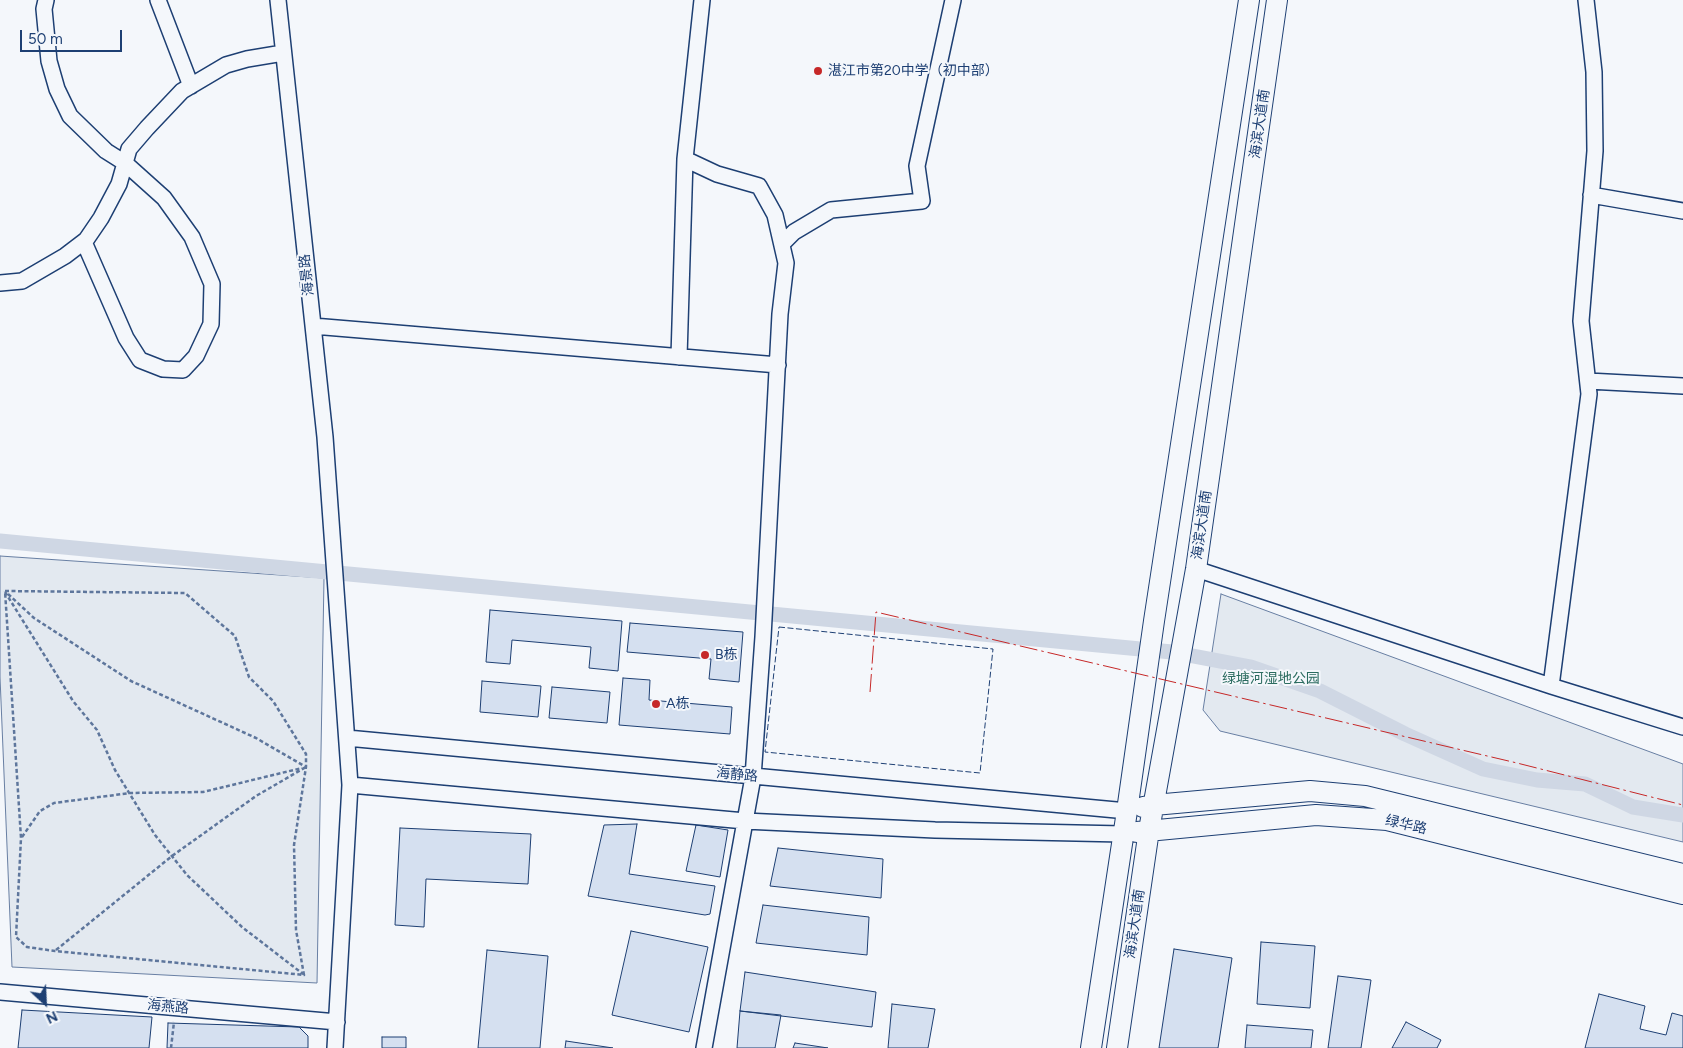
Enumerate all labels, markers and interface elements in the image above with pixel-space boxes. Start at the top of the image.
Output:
scale bar [22,20,125,52]
text: 50 m [28,30,63,48]
place label: 湛江市第20中学（初中部） [828,63,999,79]
marker: 湛江市第20中学（初中部） [812,65,824,77]
street label: 海滨大道南 [1247,88,1273,160]
street label: 海景路 [296,253,318,297]
street label: 海滨大道南 [1189,489,1215,561]
place label: B栋 [715,647,738,663]
marker: B栋 [699,649,711,661]
park label: 绿塘河湿地公园 [1222,671,1320,687]
place label: A栋 [666,696,689,712]
marker: A栋 [650,698,662,710]
street label: 海静路 [715,765,759,785]
street label: 绿华路 [1384,812,1428,838]
street label: 海滨大道南 [1122,888,1148,960]
north arrow [20,978,70,1028]
street label: 海燕路 [146,997,190,1017]
text: N [43,1007,60,1027]

